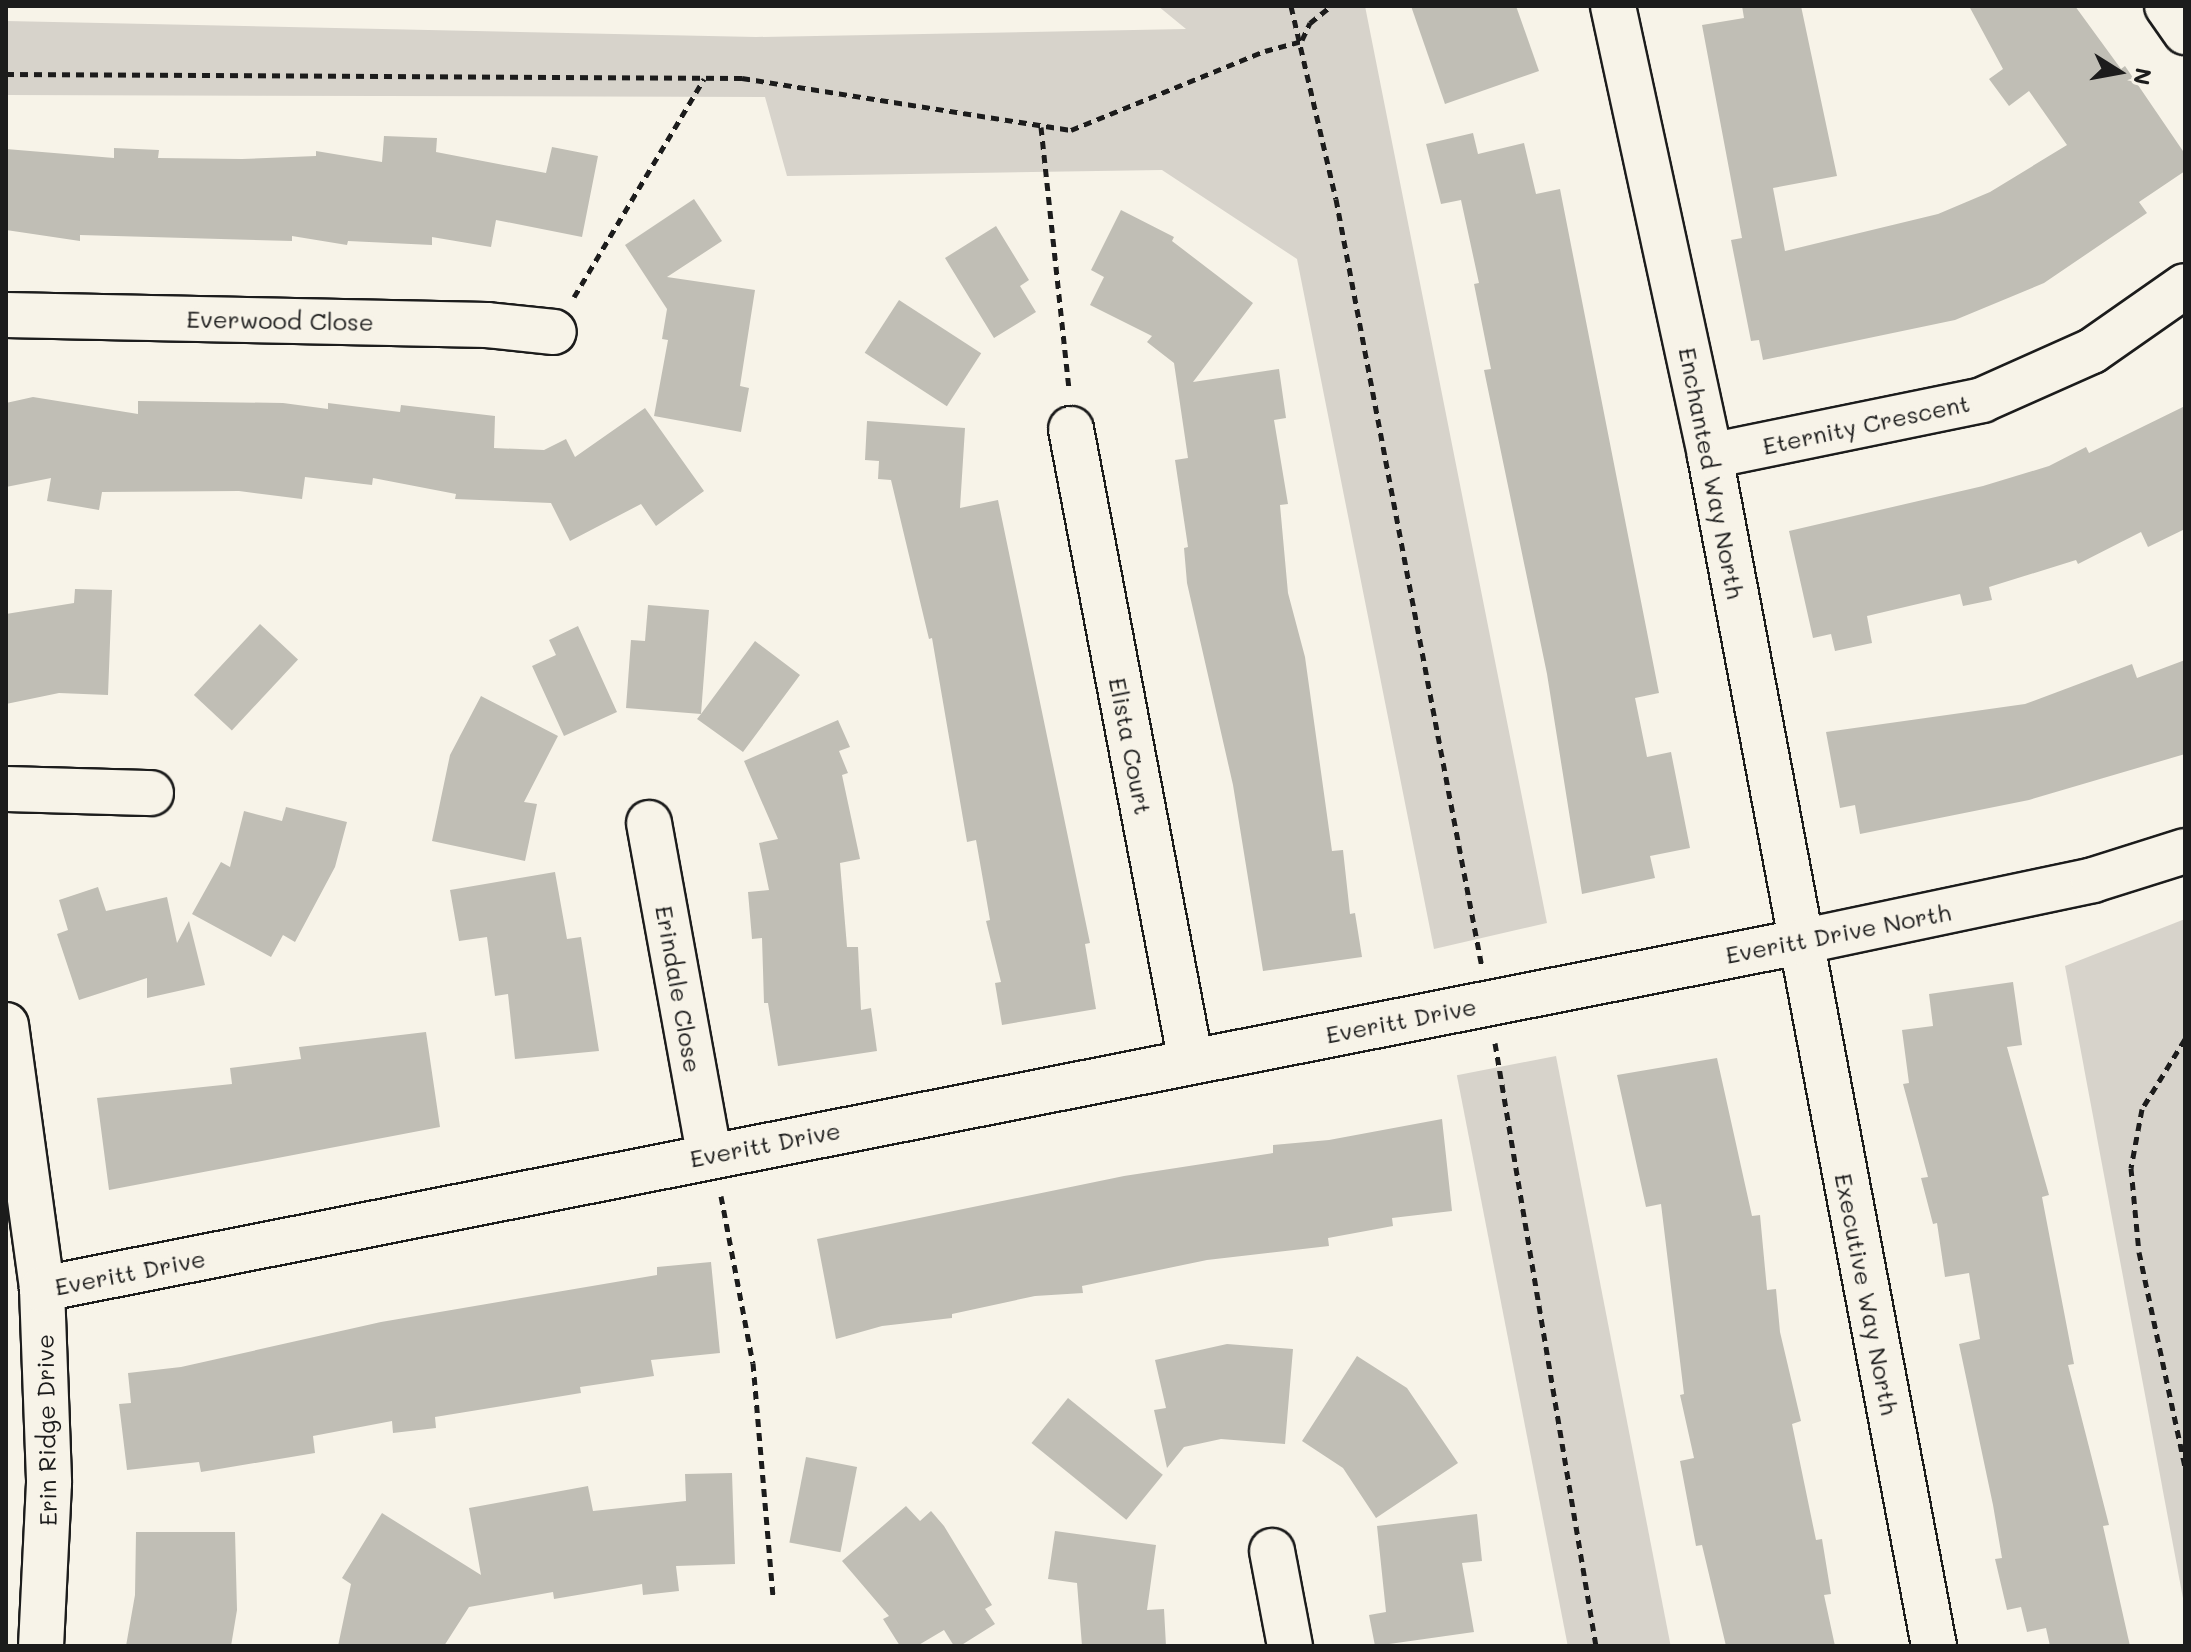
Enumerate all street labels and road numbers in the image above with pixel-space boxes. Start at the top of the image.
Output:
street label: Everwood Close [186,304,374,336]
street label: Enchanted Way North [1673,345,1751,601]
street label: Eternity Crescent [1760,388,1972,460]
street label: Elista Court [1104,675,1158,817]
street label: Everitt Drive North [1723,897,1953,969]
street label: Erindale Close [650,903,708,1075]
street label: Everitt Drive [1323,991,1479,1049]
street label: Everitt Drive [687,1115,843,1173]
street label: Executive Way North [1829,1171,1905,1417]
street label: Everitt Drive [52,1243,208,1301]
street label: Erin Ridge Drive [30,1334,62,1526]

